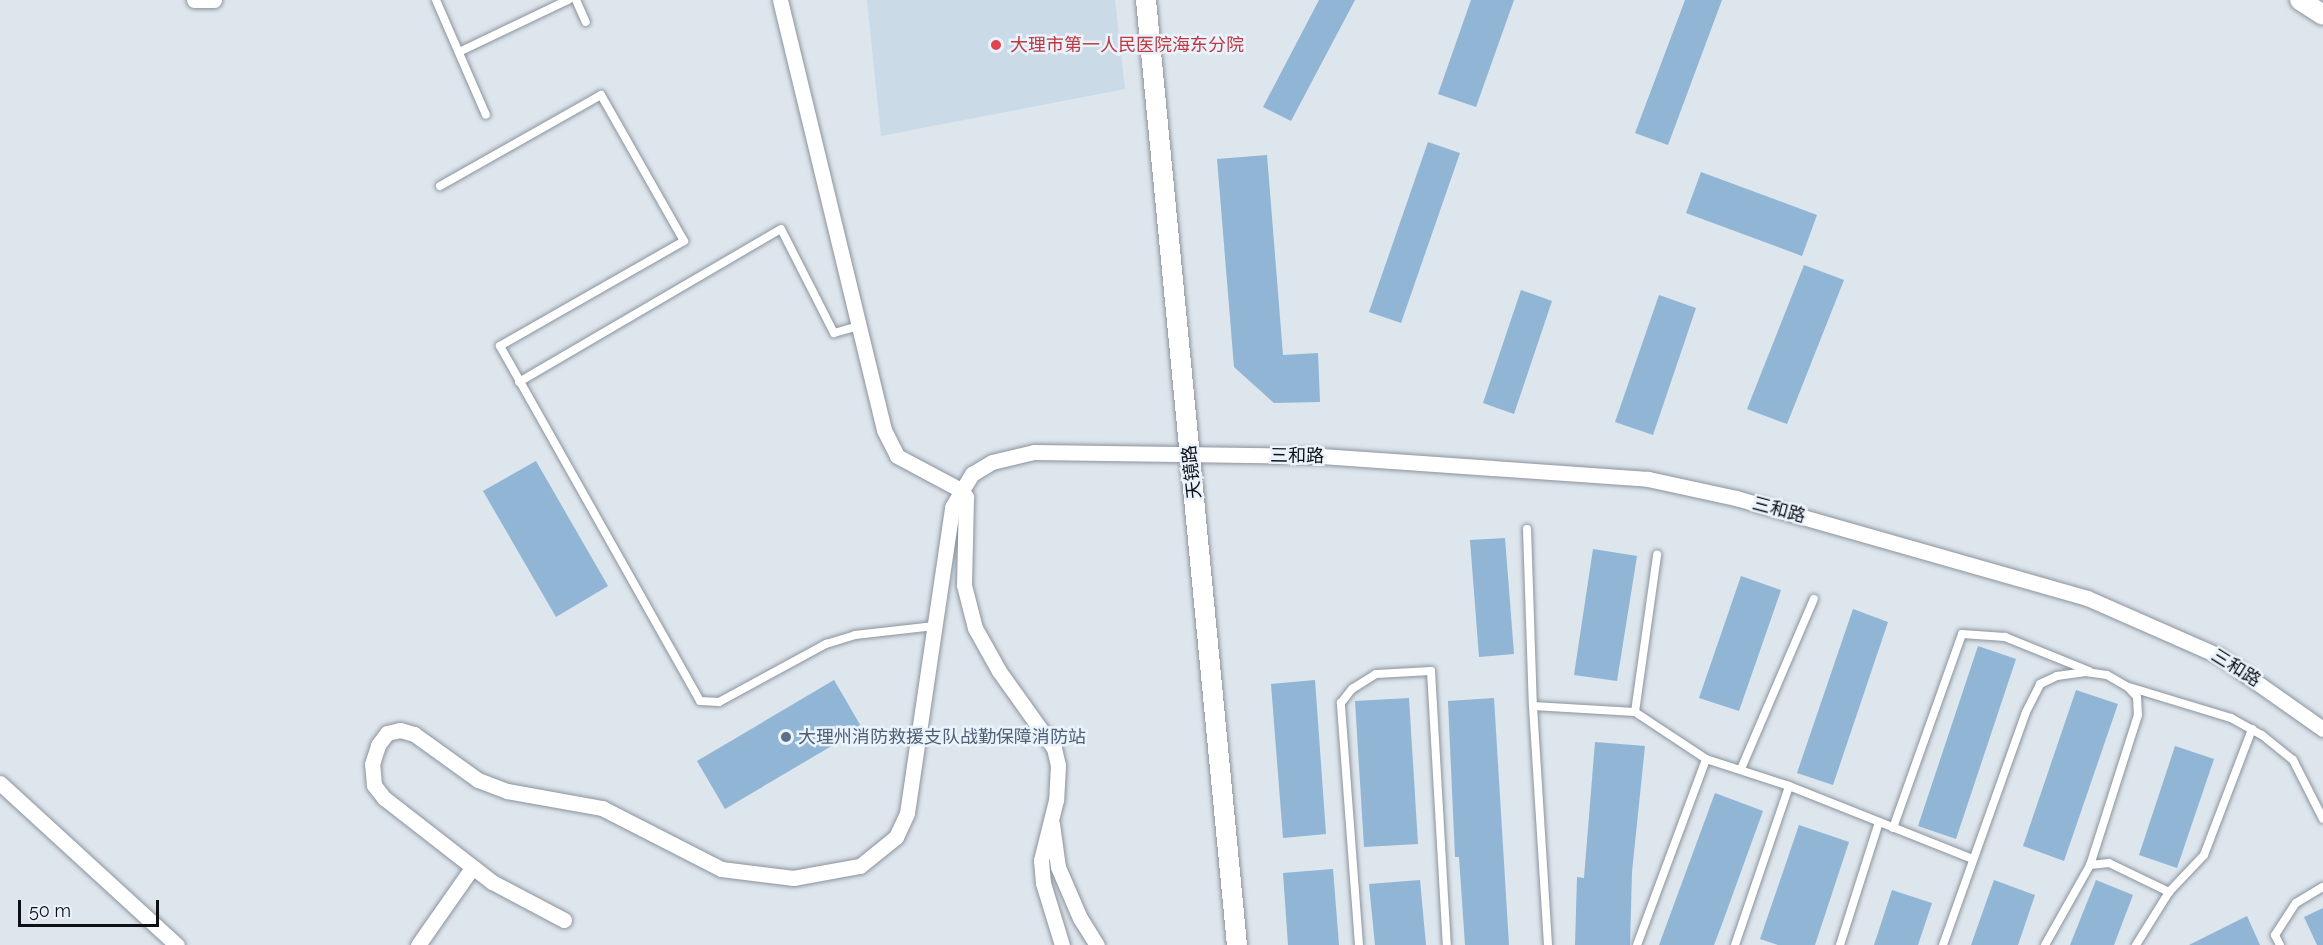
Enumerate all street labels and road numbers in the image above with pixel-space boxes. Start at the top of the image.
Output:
street label: 天镜路 [1178,444,1206,500]
street label: 三和路 [1270,445,1324,467]
street label: 三和路 [1750,493,1808,527]
street label: 三和路 [2207,645,2265,691]

